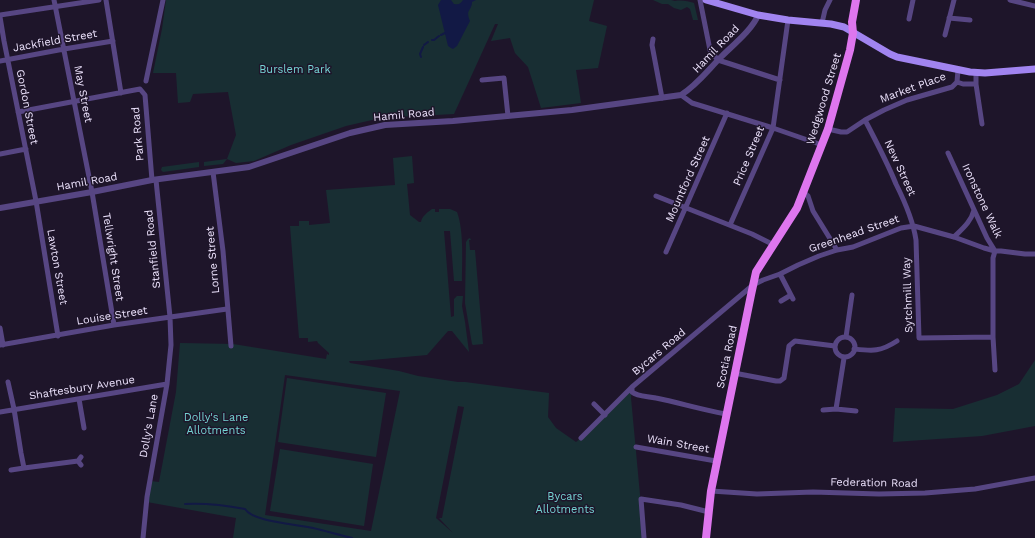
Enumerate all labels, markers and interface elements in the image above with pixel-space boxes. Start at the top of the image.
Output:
street label: Hamil Road [690,22,742,76]
street label: Jackfield Street [12,27,98,55]
street label: Wedgwood Street [804,52,844,146]
park label: Burslem Park [259,63,331,77]
street label: May Street [71,64,95,124]
street label: Gordon Street [13,68,41,146]
street label: Market Place [878,70,948,106]
street label: Park Road [129,106,147,162]
street label: Hamil Road [373,106,435,124]
street label: Price Street [731,124,767,188]
street label: Mountford Street [663,134,713,224]
street label: New Street [881,138,919,198]
street label: Ironstone Walk [959,162,1005,240]
street label: Hamil Road [56,170,118,194]
street label: Stanfield Road [142,209,164,289]
street label: Tellwright Street [100,212,126,302]
street label: Greenhead Street [807,212,901,256]
street label: Lorne Street [203,226,223,294]
street label: Lawton Street [44,228,70,306]
street label: Sytchmill Way [900,257,916,333]
street label: Louise Street [76,304,148,328]
street label: Scotia Road [714,324,740,390]
street label: Bycars Road [630,326,688,378]
street label: Shaftesbury Avenue [28,373,136,403]
street label: Dolly's Lane [137,393,161,459]
park label: Dolly's Lane Allotments [184,411,248,437]
street label: Wain Street [646,432,710,456]
street label: Federation Road [830,476,918,490]
park label: Bycars Allotments [535,490,595,516]

